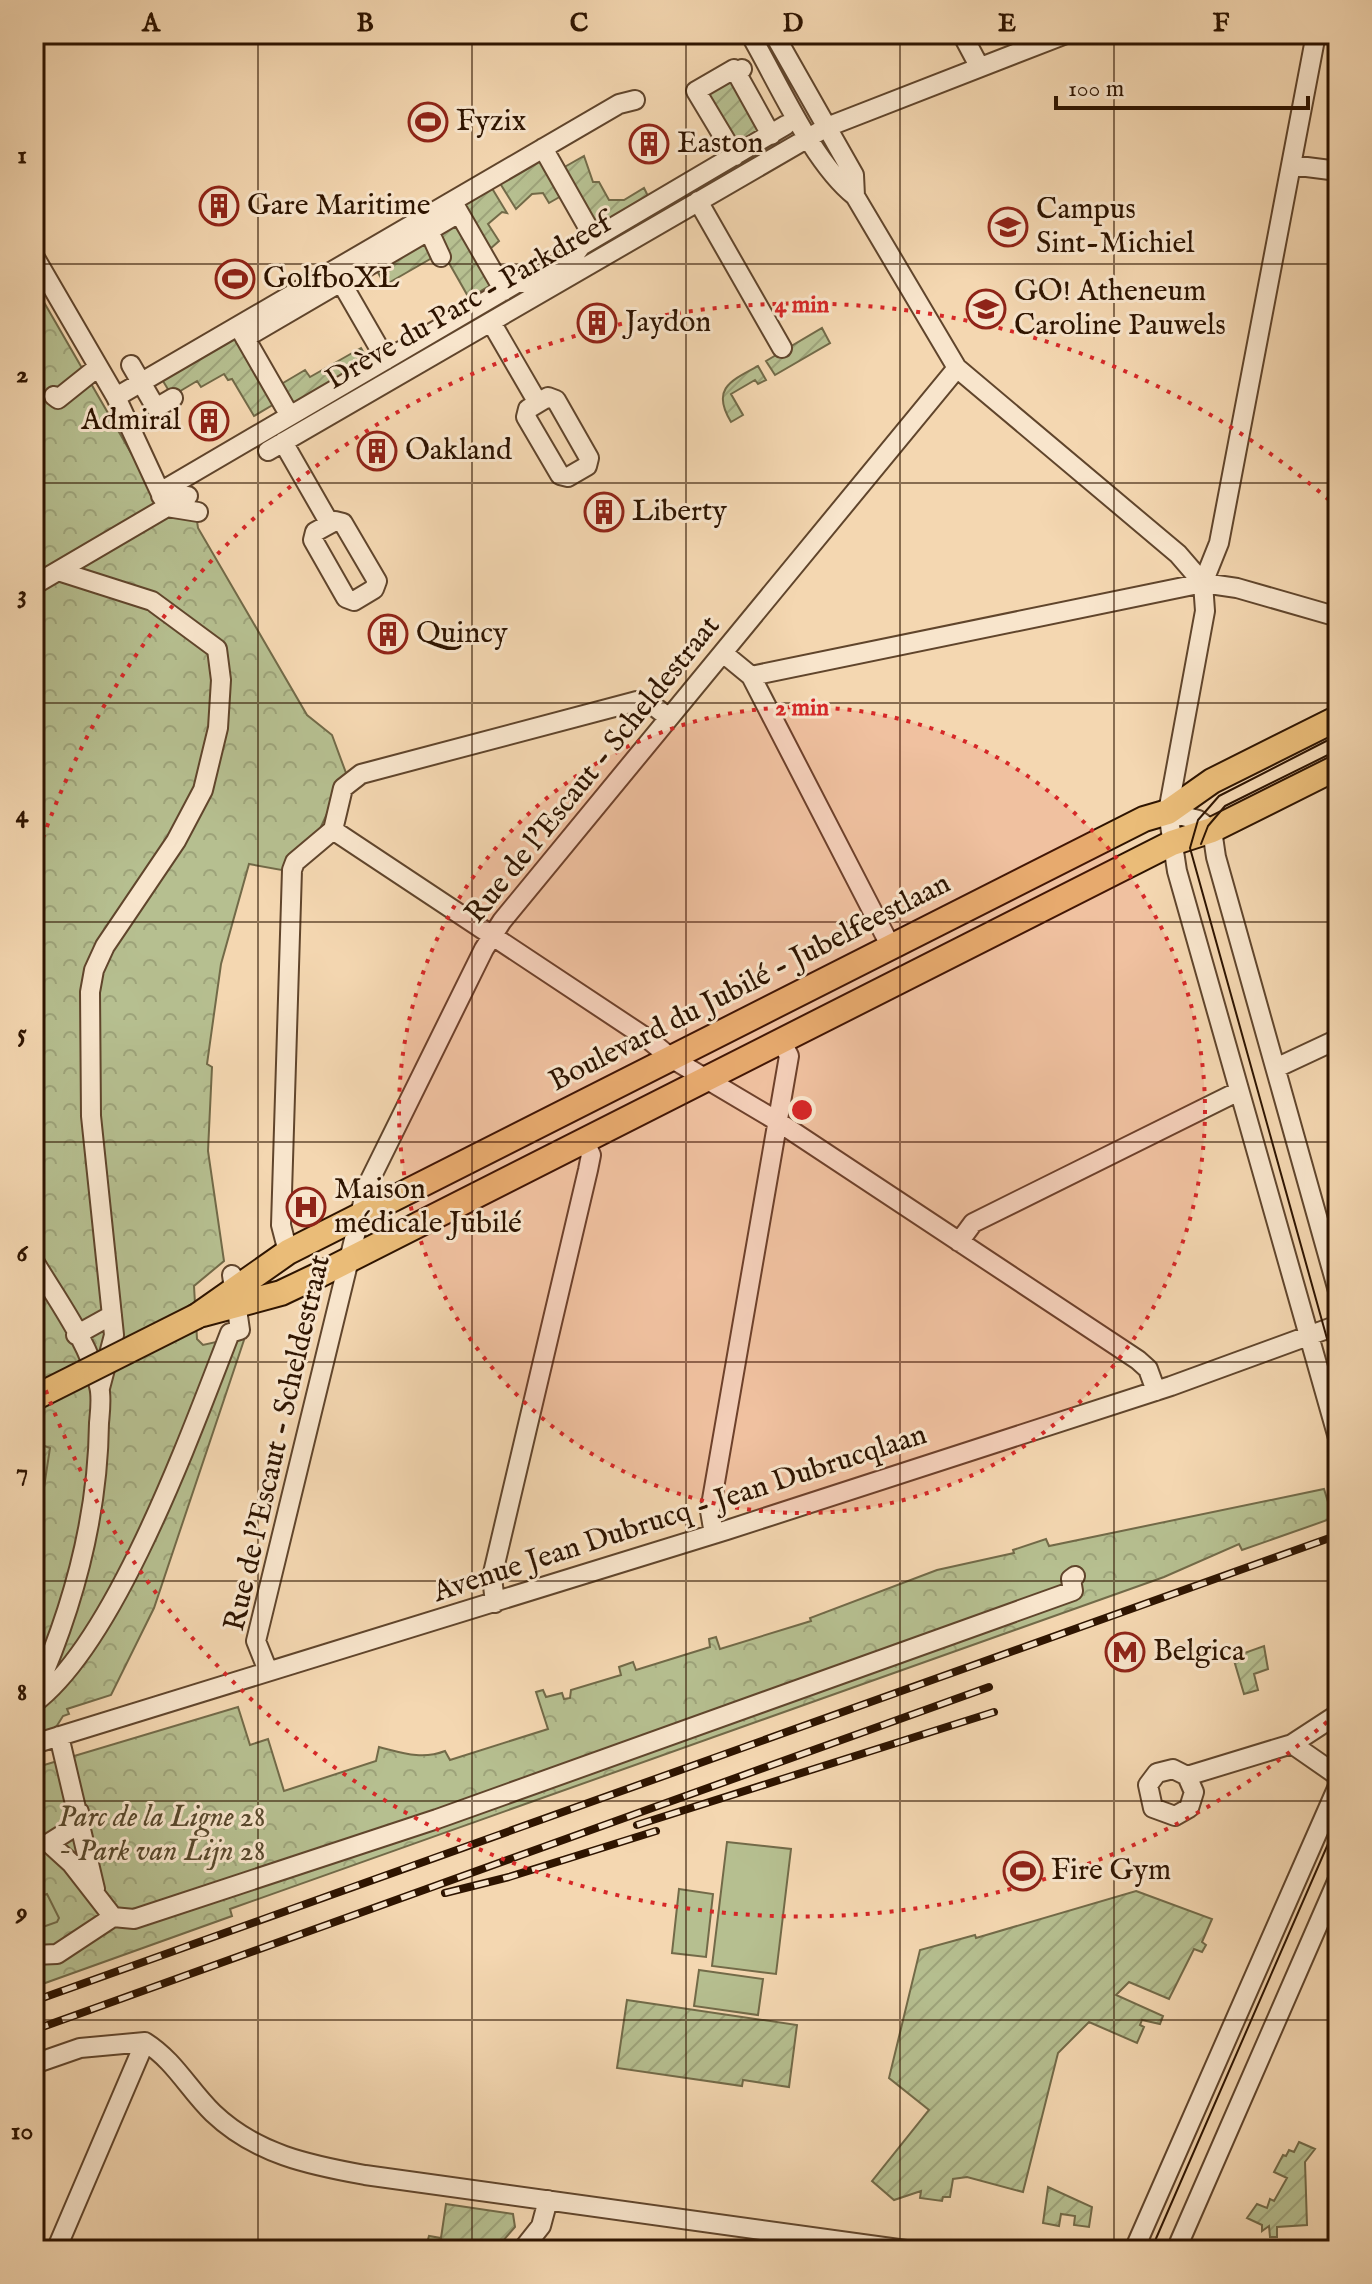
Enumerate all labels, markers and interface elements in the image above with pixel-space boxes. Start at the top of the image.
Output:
text: A [141,7,161,40]
text: B [356,7,374,40]
text: C [570,7,589,40]
text: D [783,7,804,40]
text: E [998,7,1016,40]
text: F [1213,7,1230,40]
scale bar [1056,60,1308,110]
text: 100 m [1068,74,1124,105]
sports icon: Fyzix [407,101,449,143]
place label: Fyzix [456,103,527,141]
building icon: Easton [628,123,670,165]
place label: Easton [677,125,764,163]
text: 1 [17,139,27,172]
building icon: Gare Maritime [198,185,240,227]
place label: Gare Maritime [247,187,430,225]
place label: Campus Sint-Michiel [1036,191,1195,263]
street label: Drève du Parc - Parkdreef [319,202,623,399]
school or university icon: Campus Sint-Michiel [987,206,1029,248]
sports icon: GolfboXL [214,258,256,300]
place label: GolfboXL [263,260,400,298]
place label: GO! Atheneum Caroline Pauwels [1014,273,1226,345]
school or university icon: GO! Atheneum Caroline Pauwels [965,288,1007,330]
text: 4 min [775,290,830,321]
building icon: Jaydon [576,302,618,344]
place label: Jaydon [622,304,711,342]
text: 2 [16,358,28,391]
building icon: Admiral [188,400,230,442]
place label: Admiral [80,402,182,440]
building icon: Oakland [356,430,398,472]
place label: Oakland [405,432,513,470]
building icon: Liberty [583,491,625,533]
place label: Liberty [632,493,727,531]
text: 3 [17,578,27,611]
street label: Rue de l'Escaut - Scheldestraat [457,608,729,932]
building icon: Quincy [367,613,409,655]
place label: Quincy [416,615,508,653]
text: 2 min [775,693,829,724]
text: 4 [16,798,30,831]
street label: Boulevard du Jubilé - Jubelfeestlaan [543,865,957,1101]
text: 5 [17,1017,27,1050]
centre of rings [788,1096,816,1124]
place label: Maison médicale Jubilé [334,1171,522,1243]
hospital icon: Maison médicale Jubilé [285,1186,327,1228]
text: 6 [17,1237,29,1270]
street label: Rue de l'Escaut - Scheldestraat [216,1251,340,1635]
street label: Avenue Jean Dubrucq - Jean Dubrucqlaan [427,1416,932,1612]
text: 7 [16,1456,28,1489]
metro station icon: Belgica [1104,1631,1146,1673]
place label: Belgica [1153,1633,1245,1671]
text: 8 [17,1676,27,1709]
park label: Parc de la Ligne 28 - Park van Lijn 28 [58,1799,266,1871]
sports icon: Fire Gym [1002,1850,1044,1892]
place label: Fire Gym [1051,1852,1171,1890]
text: 9 [15,1896,28,1929]
text: 10 [11,2115,33,2148]

